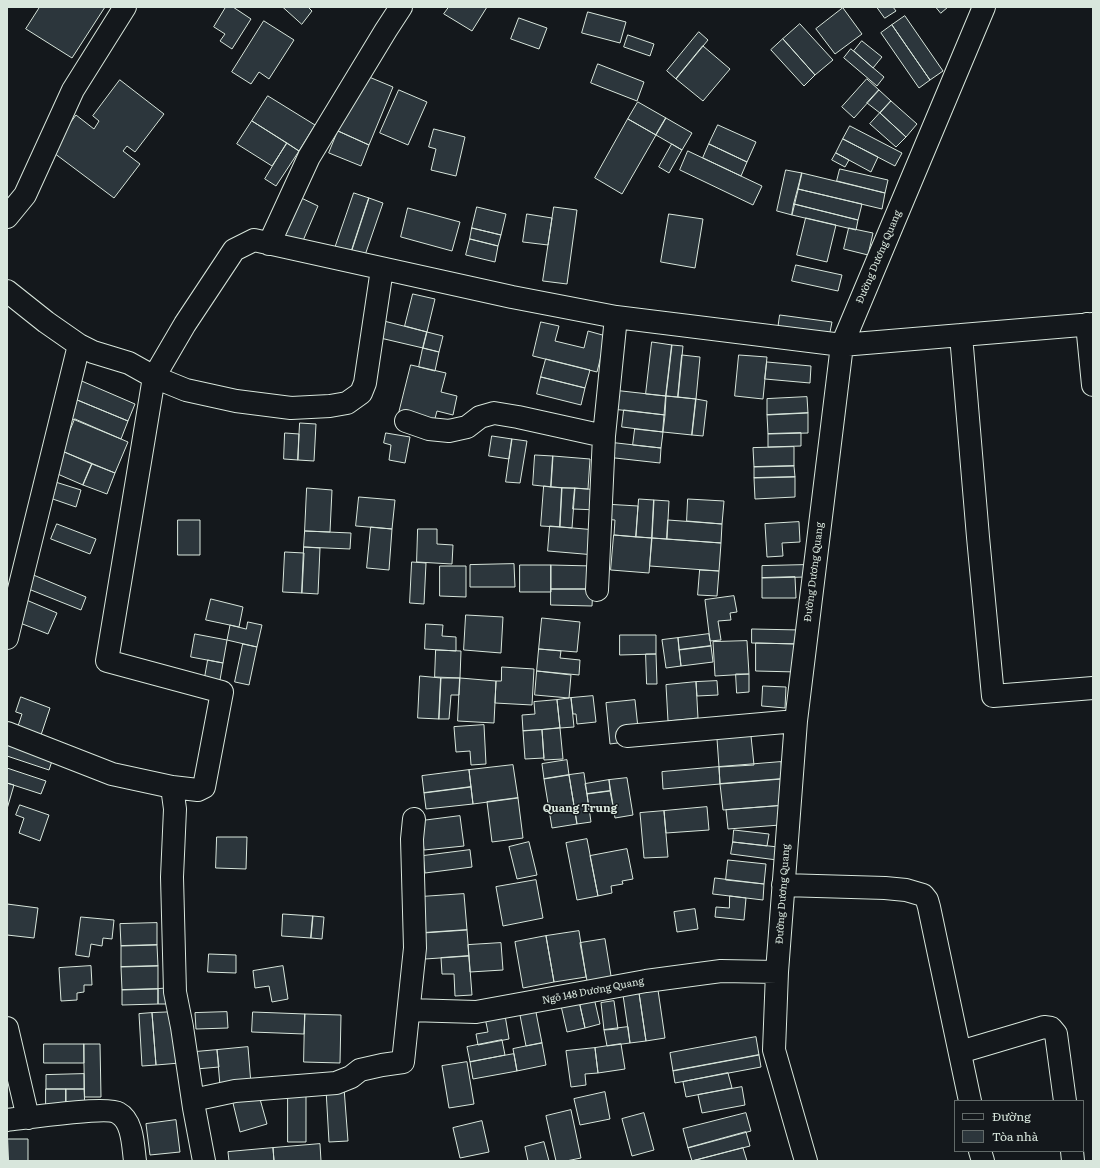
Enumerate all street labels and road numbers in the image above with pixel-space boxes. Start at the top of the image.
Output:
street label: Đường Dương Quang [854,208,904,306]
street label: Đường Dương Quang [802,521,826,623]
street label: Đường Dương Quang [774,844,792,944]
street label: Ngõ 148 Dương Quang [541,975,645,1007]

